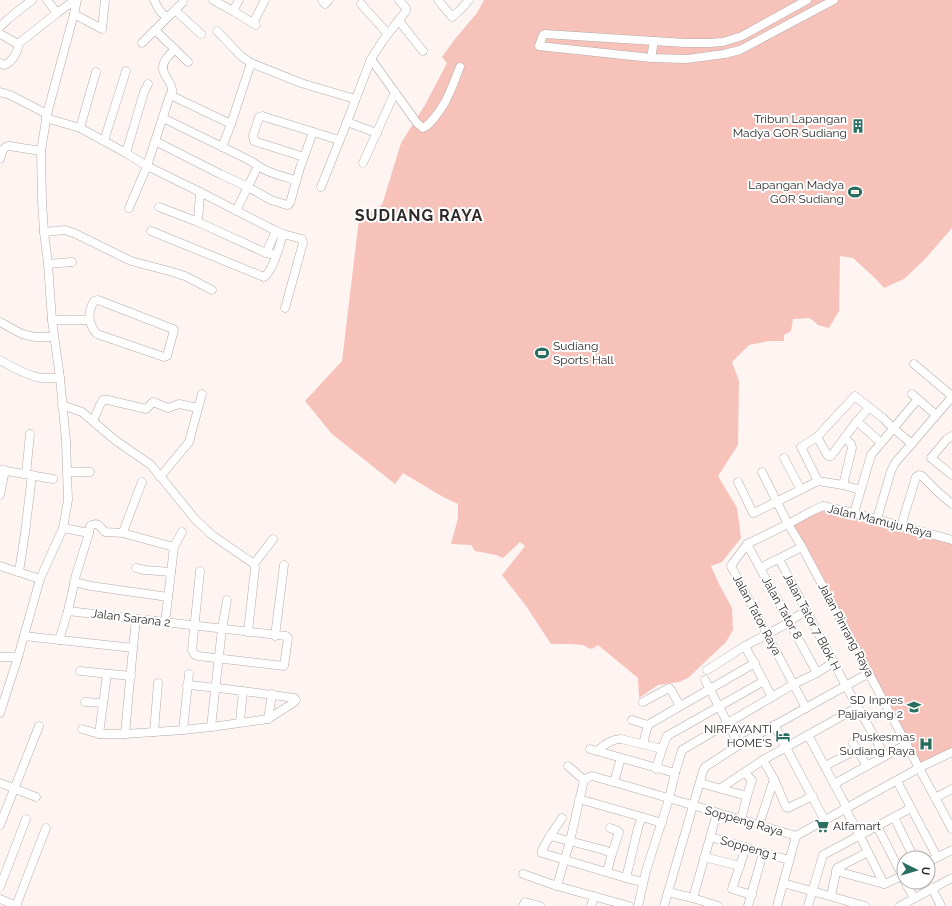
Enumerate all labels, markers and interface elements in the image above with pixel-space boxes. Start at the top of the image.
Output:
place label: Tribun Lapangan Madya GOR Sudiang [733,112,847,140]
building icon: Tribun Lapangan Madya GOR Sudiang [850,118,866,134]
place label: Lapangan Madya GOR Sudiang [748,178,844,206]
sports icon: Lapangan Madya GOR Sudiang [847,184,863,200]
district label: SUDIANG RAYA [355,206,483,225]
place label: Sudiang Sports Hall [553,339,615,367]
sports icon: Sudiang Sports Hall [534,345,550,361]
street label: Jalan Mamuju Raya [826,501,934,541]
street label: Jalan Tator 7 Blok H [780,571,844,673]
street label: Jalan Tator Raya [730,572,784,658]
street label: Jalan Tator 8 [759,574,805,642]
street label: Jalan Pinrang Raya [815,581,877,679]
street label: Jalan Sarana 2 [91,606,171,630]
place label: SD Inpres Pajjaiyang 2 [838,693,903,721]
school or university icon: SD Inpres Pajjaiyang 2 [906,699,922,715]
place label: NIRFAYANTI HOME'S [704,722,772,750]
hotel icon: NIRFAYANTI HOME'S [775,728,791,744]
place label: Puskesmas Sudiang Raya [840,730,915,758]
hospital icon: Puskesmas Sudiang Raya [918,736,934,752]
street label: Soppeng Raya [703,803,785,839]
supermarket icon: Alfamart [814,818,830,834]
place label: Alfamart [833,819,881,833]
street label: Soppeng 1 [719,833,779,863]
north arrow [896,850,936,890]
text: U [919,866,932,876]

